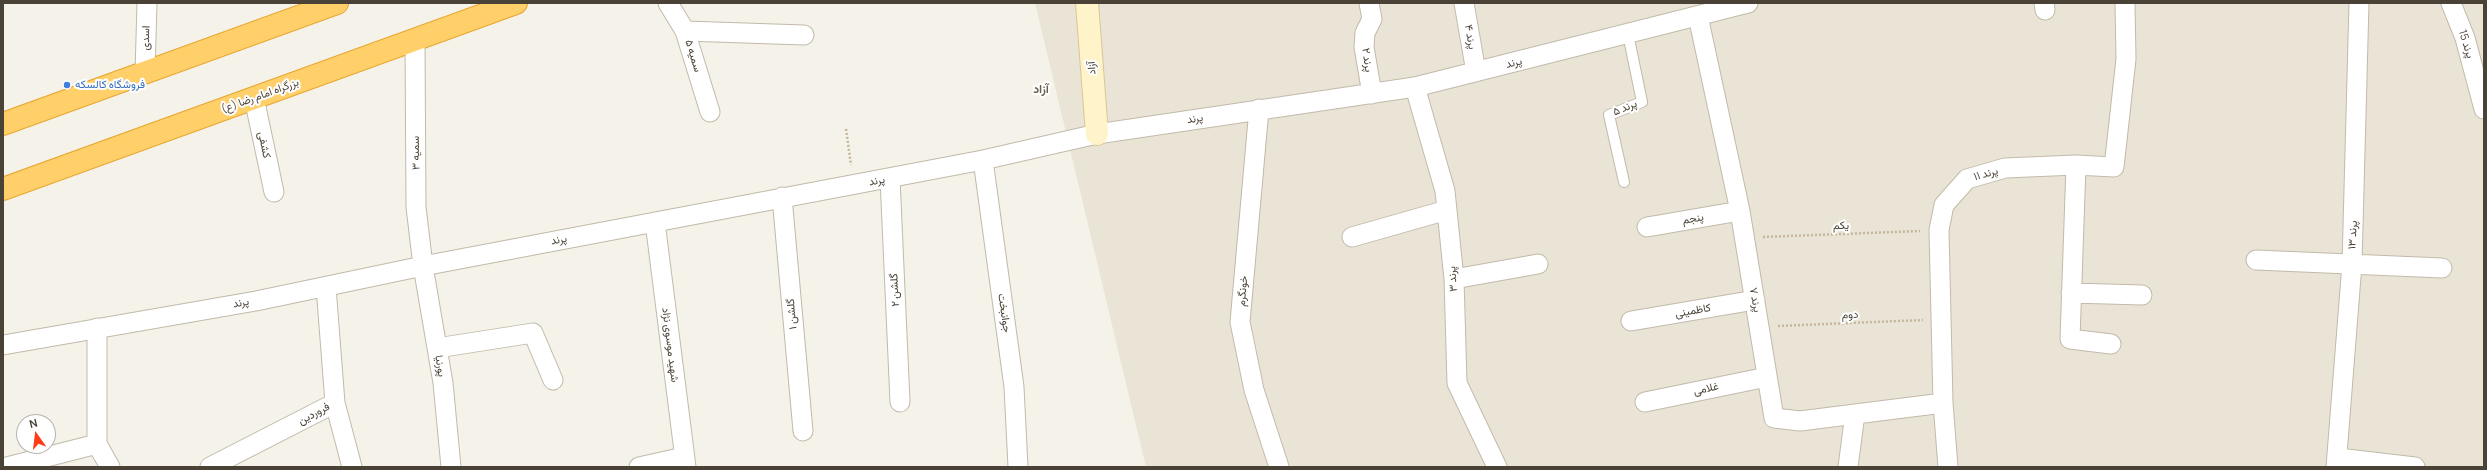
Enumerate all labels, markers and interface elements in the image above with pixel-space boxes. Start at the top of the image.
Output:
street label: پرند ۴ [1461,24,1479,50]
street label: اسدی [139,25,153,51]
street label: پرند 15 [2455,28,2477,60]
street label: سمیه ۵ [682,38,704,74]
street label: پرند ۲ [1359,47,1375,73]
street label: پرند [1505,55,1523,71]
street label: آزاد [1085,61,1099,75]
street label: بزرگراه امام رضا (ع) [219,76,301,116]
place label: فروشگاه کالسکه [75,78,145,92]
marker: فروشگاه کالسکه [62,80,72,90]
district label: آزاد [1033,83,1049,97]
street label: پرند ۵ [1611,97,1639,119]
street label: پرند [1186,111,1204,127]
street label: کشفی [255,131,273,159]
street label: سمیه ۳ [409,136,423,170]
street label: پرند ۱۱ [1972,164,2000,184]
street label: پرند [868,173,886,189]
street label: پنجم [1681,211,1705,227]
street label: یکم [1833,219,1849,233]
street label: پرند ۱۳ [2346,220,2360,250]
street label: پرند [550,232,568,248]
street label: پرند ۳ [1446,266,1460,292]
street label: گلشن ۲ [888,273,902,307]
street label: خونگرم [1235,275,1251,307]
street label: پرند ۷ [1746,287,1764,313]
street label: جوانبخت [995,293,1013,333]
street label: پرند [232,295,250,311]
street label: گلشن ۱ [784,298,800,330]
street label: کاظمینی [1674,301,1712,321]
street label: شهید موسوی نژاد [659,307,681,383]
street label: دوم [1841,308,1859,322]
street label: پورنیا [432,354,448,378]
street label: غلامی [1692,380,1720,398]
street label: فروردین [296,400,332,428]
north arrow [16,414,56,454]
text: N [28,415,39,431]

